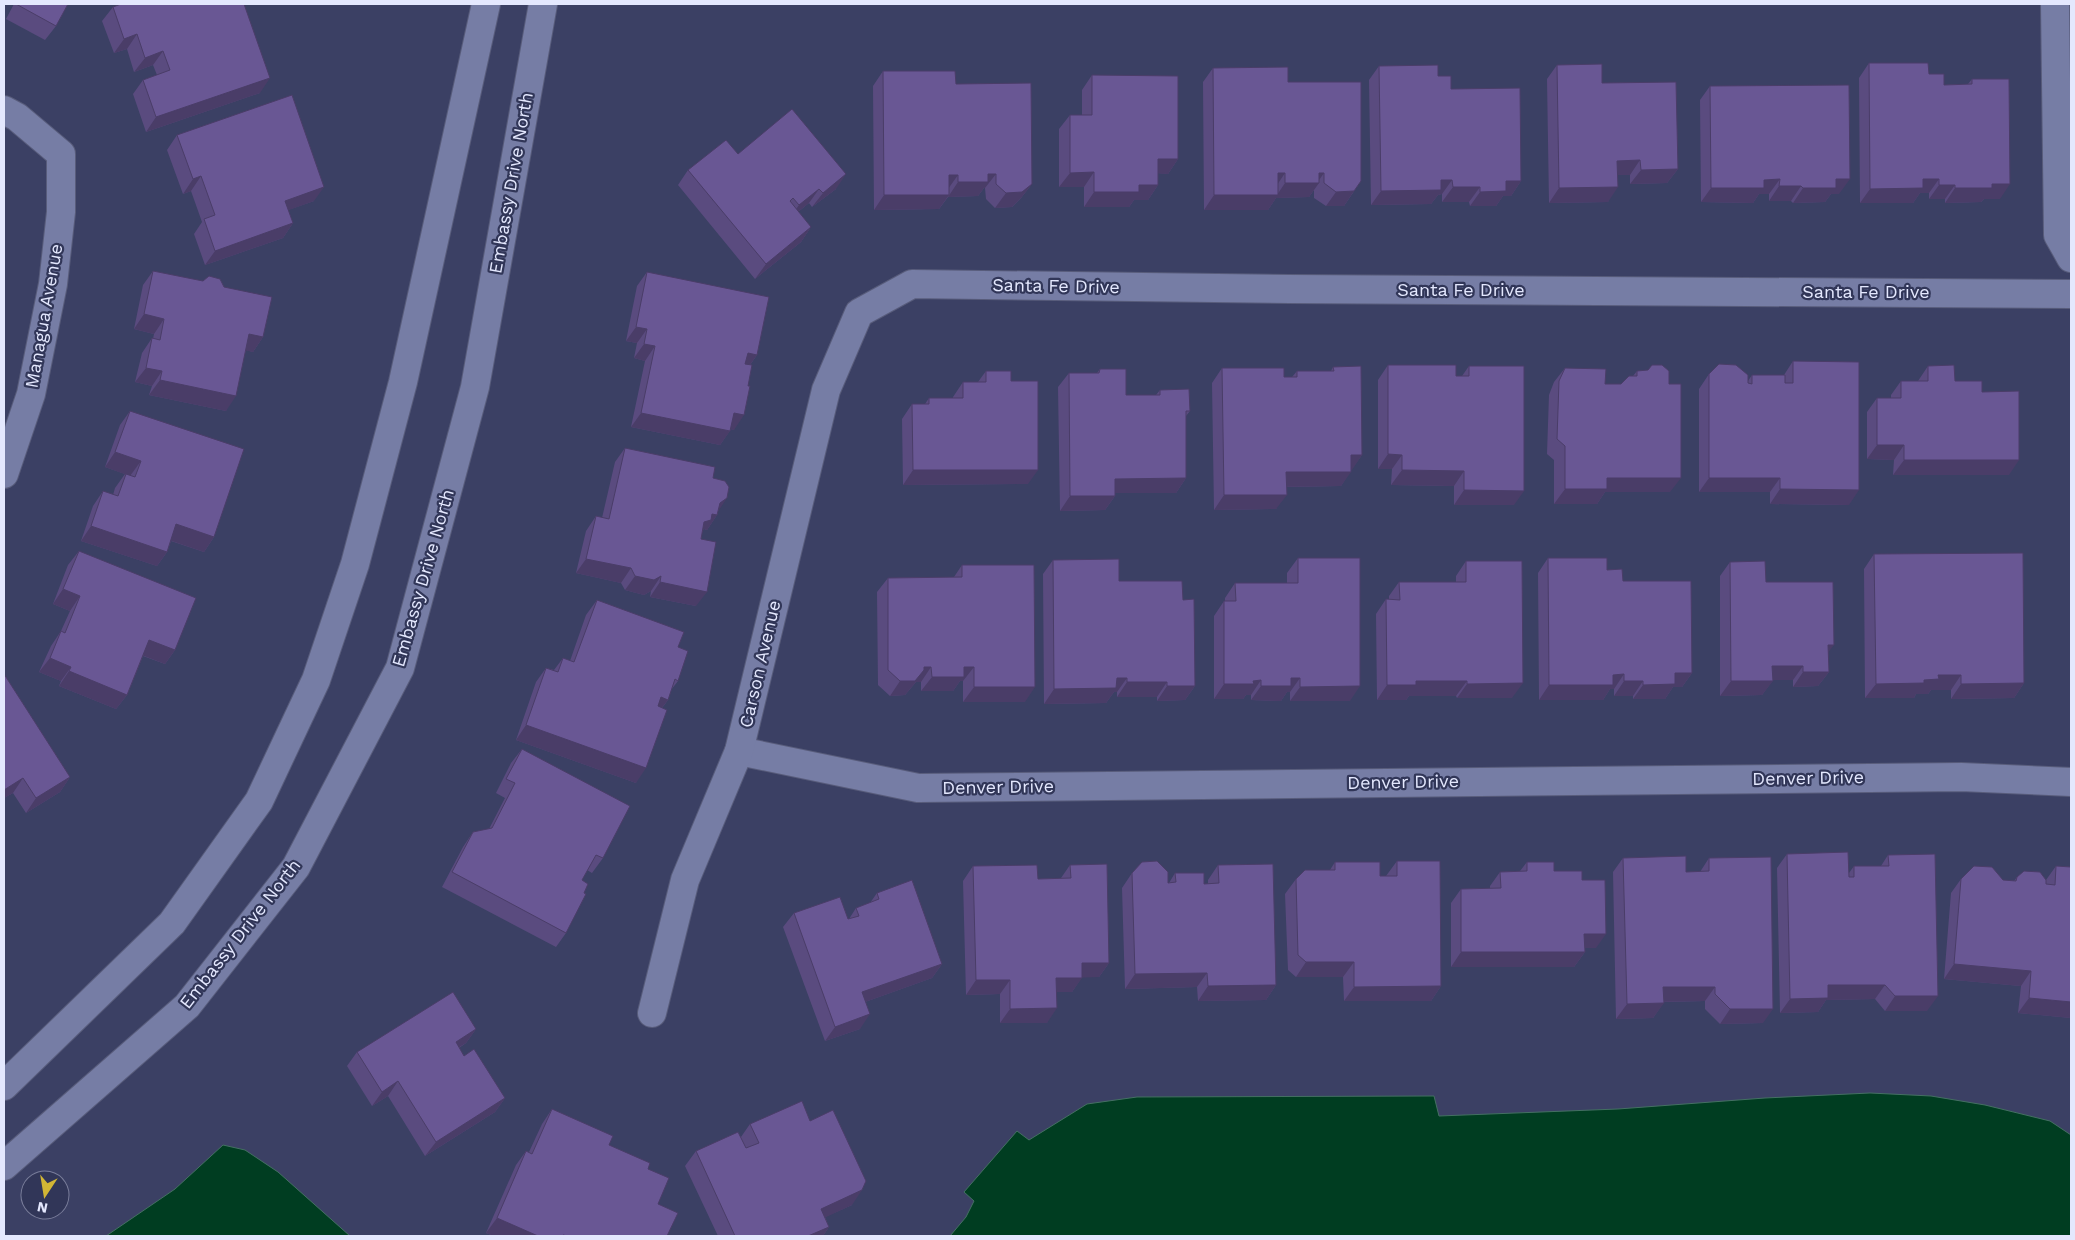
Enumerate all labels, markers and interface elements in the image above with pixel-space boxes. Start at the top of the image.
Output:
street label: Embassy Drive North [484,91,537,275]
street label: Managua Avenue [20,242,67,390]
street label: Santa Fe Drive [992,274,1120,297]
street label: Santa Fe Drive [1397,279,1525,300]
street label: Santa Fe Drive [1802,281,1930,302]
street label: Embassy Drive North [387,487,458,669]
street label: Carson Avenue [735,598,784,730]
street label: Denver Drive [1752,766,1864,789]
street label: Denver Drive [1347,770,1459,793]
street label: Denver Drive [942,775,1054,798]
street label: Embassy Drive North [175,855,304,1013]
north arrow [20,1170,70,1220]
text: N [36,1199,49,1217]

